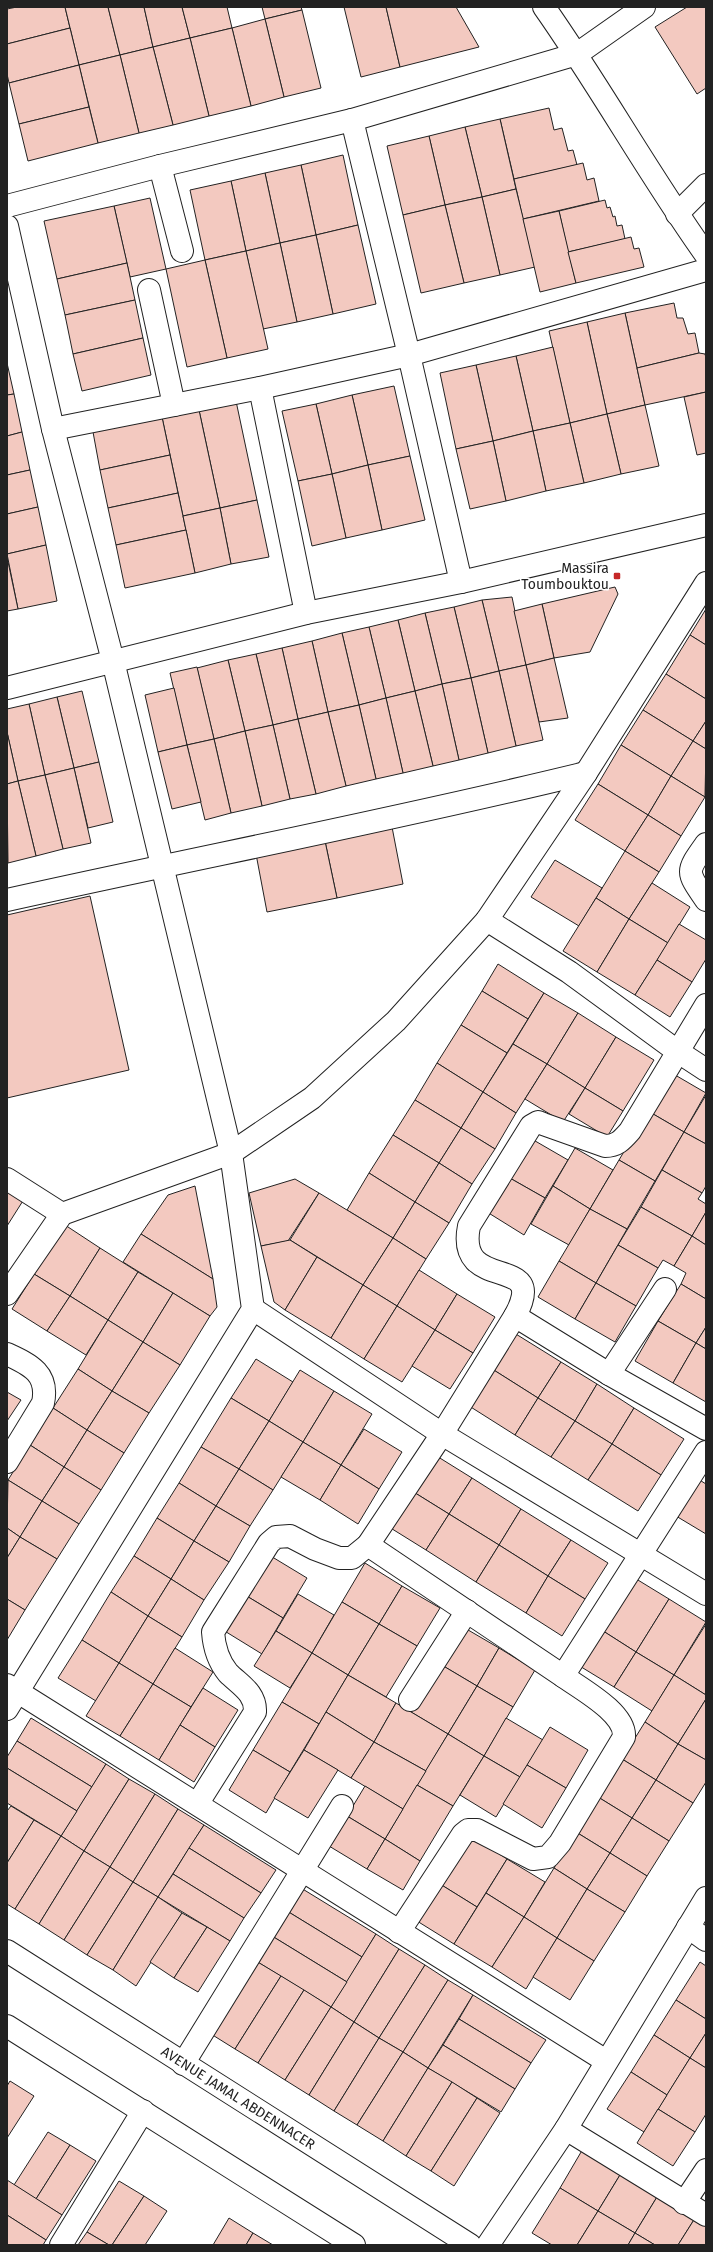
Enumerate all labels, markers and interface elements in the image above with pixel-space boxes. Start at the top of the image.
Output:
place label: Massira Toumbouktou [521,560,609,593]
marker: Massira Toumbouktou [612,571,622,581]
street label: AVENUE JAMAL ABDENNACER [158,2043,319,2154]

